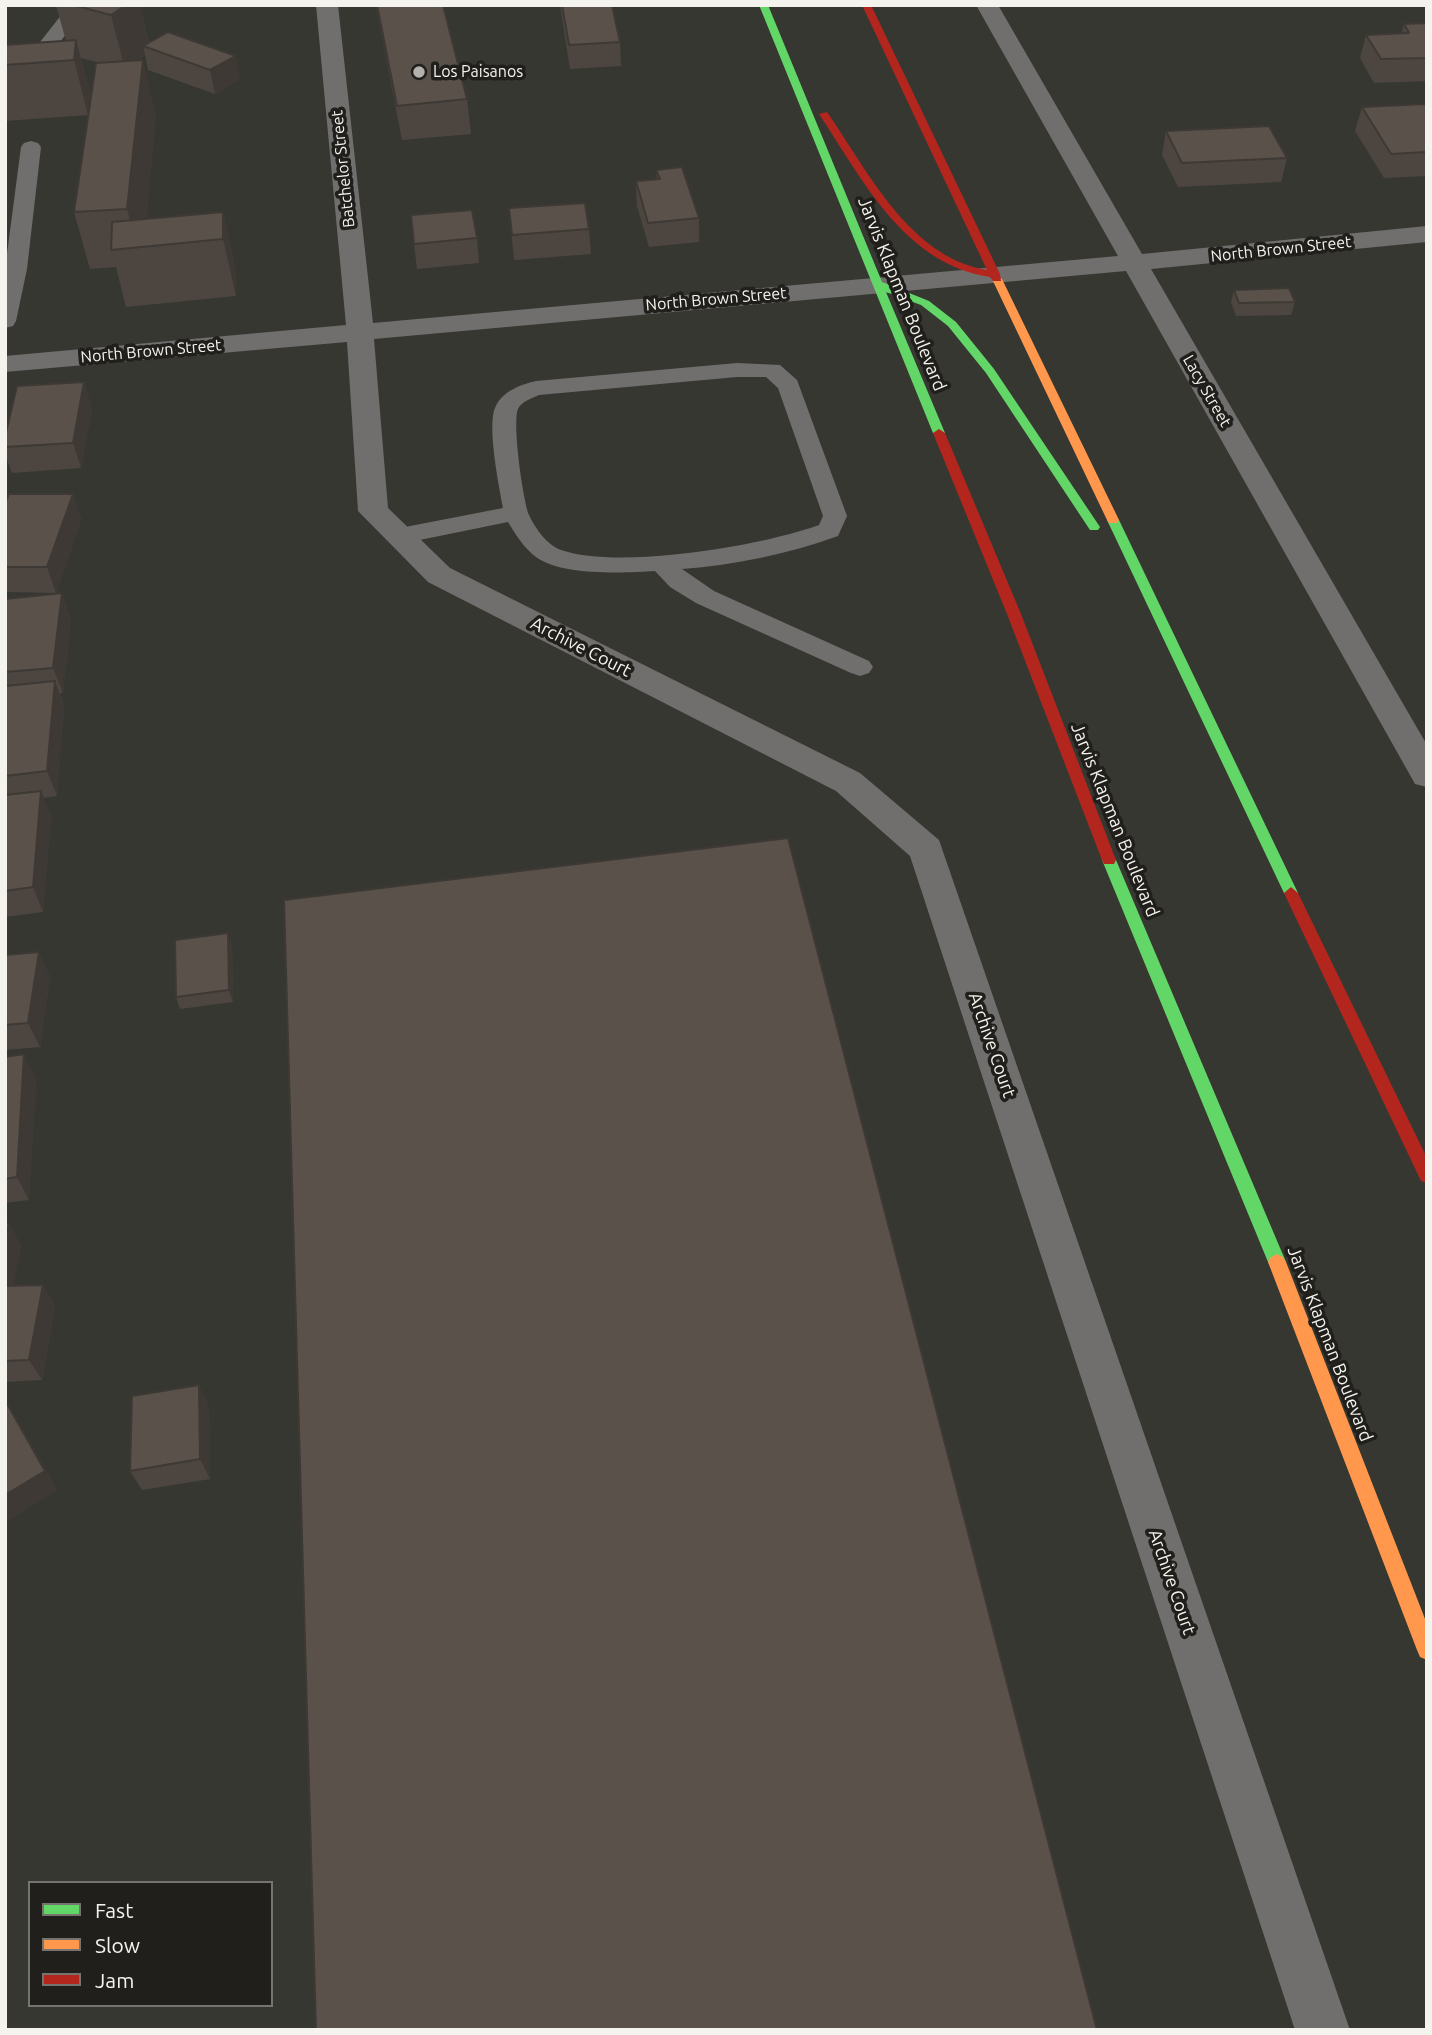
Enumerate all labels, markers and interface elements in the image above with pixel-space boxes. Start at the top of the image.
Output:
place label: Los Paisanos [433,62,523,82]
marker: Los Paisanos [411,64,427,80]
street label: Batchelor Street [327,109,359,229]
street label: Jarvis Klapman Boulevard [853,194,951,394]
street label: North Brown Street [1210,232,1352,266]
street label: North Brown Street [645,283,787,315]
street label: North Brown Street [80,335,222,367]
street label: Lacy Street [1179,352,1235,430]
street label: Archive Court [527,612,635,682]
street label: Jarvis Klapman Boulevard [1066,720,1164,920]
street label: Archive Court [964,989,1020,1101]
street label: Jarvis Klapman Boulevard [1283,1243,1377,1445]
street label: Archive Court [1144,1526,1200,1638]
legend [28,1881,273,2007]
text: Fast [95,1898,133,1922]
text: Slow [95,1933,140,1957]
text: Jam [95,1968,134,1992]

